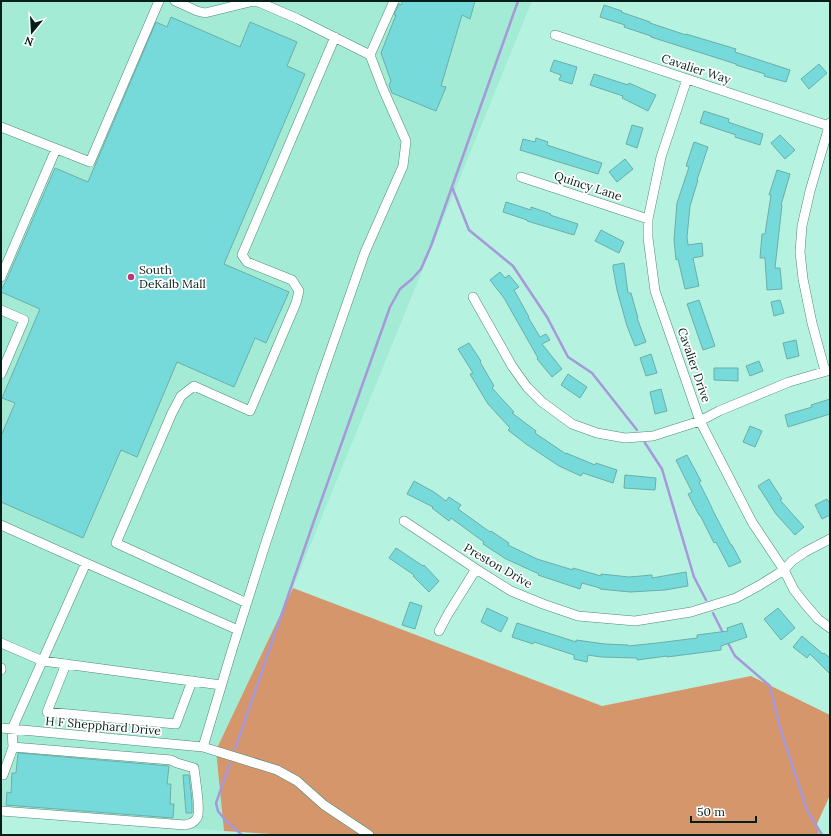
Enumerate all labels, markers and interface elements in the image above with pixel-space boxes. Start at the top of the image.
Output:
north arrow [12,12,52,52]
text: N [22,33,35,49]
street label: Cavalier Way [660,50,733,87]
street label: Quincy Lane [552,168,624,204]
place label: South DeKalb Mall [139,262,206,291]
marker: South DeKalb Mall [126,272,136,282]
street label: Cavalier Drive [675,325,714,405]
street label: Preston Drive [461,540,536,591]
street label: H F Shepphard Drive [45,713,162,738]
scale bar [691,798,756,824]
text: 50 m [697,804,725,819]

